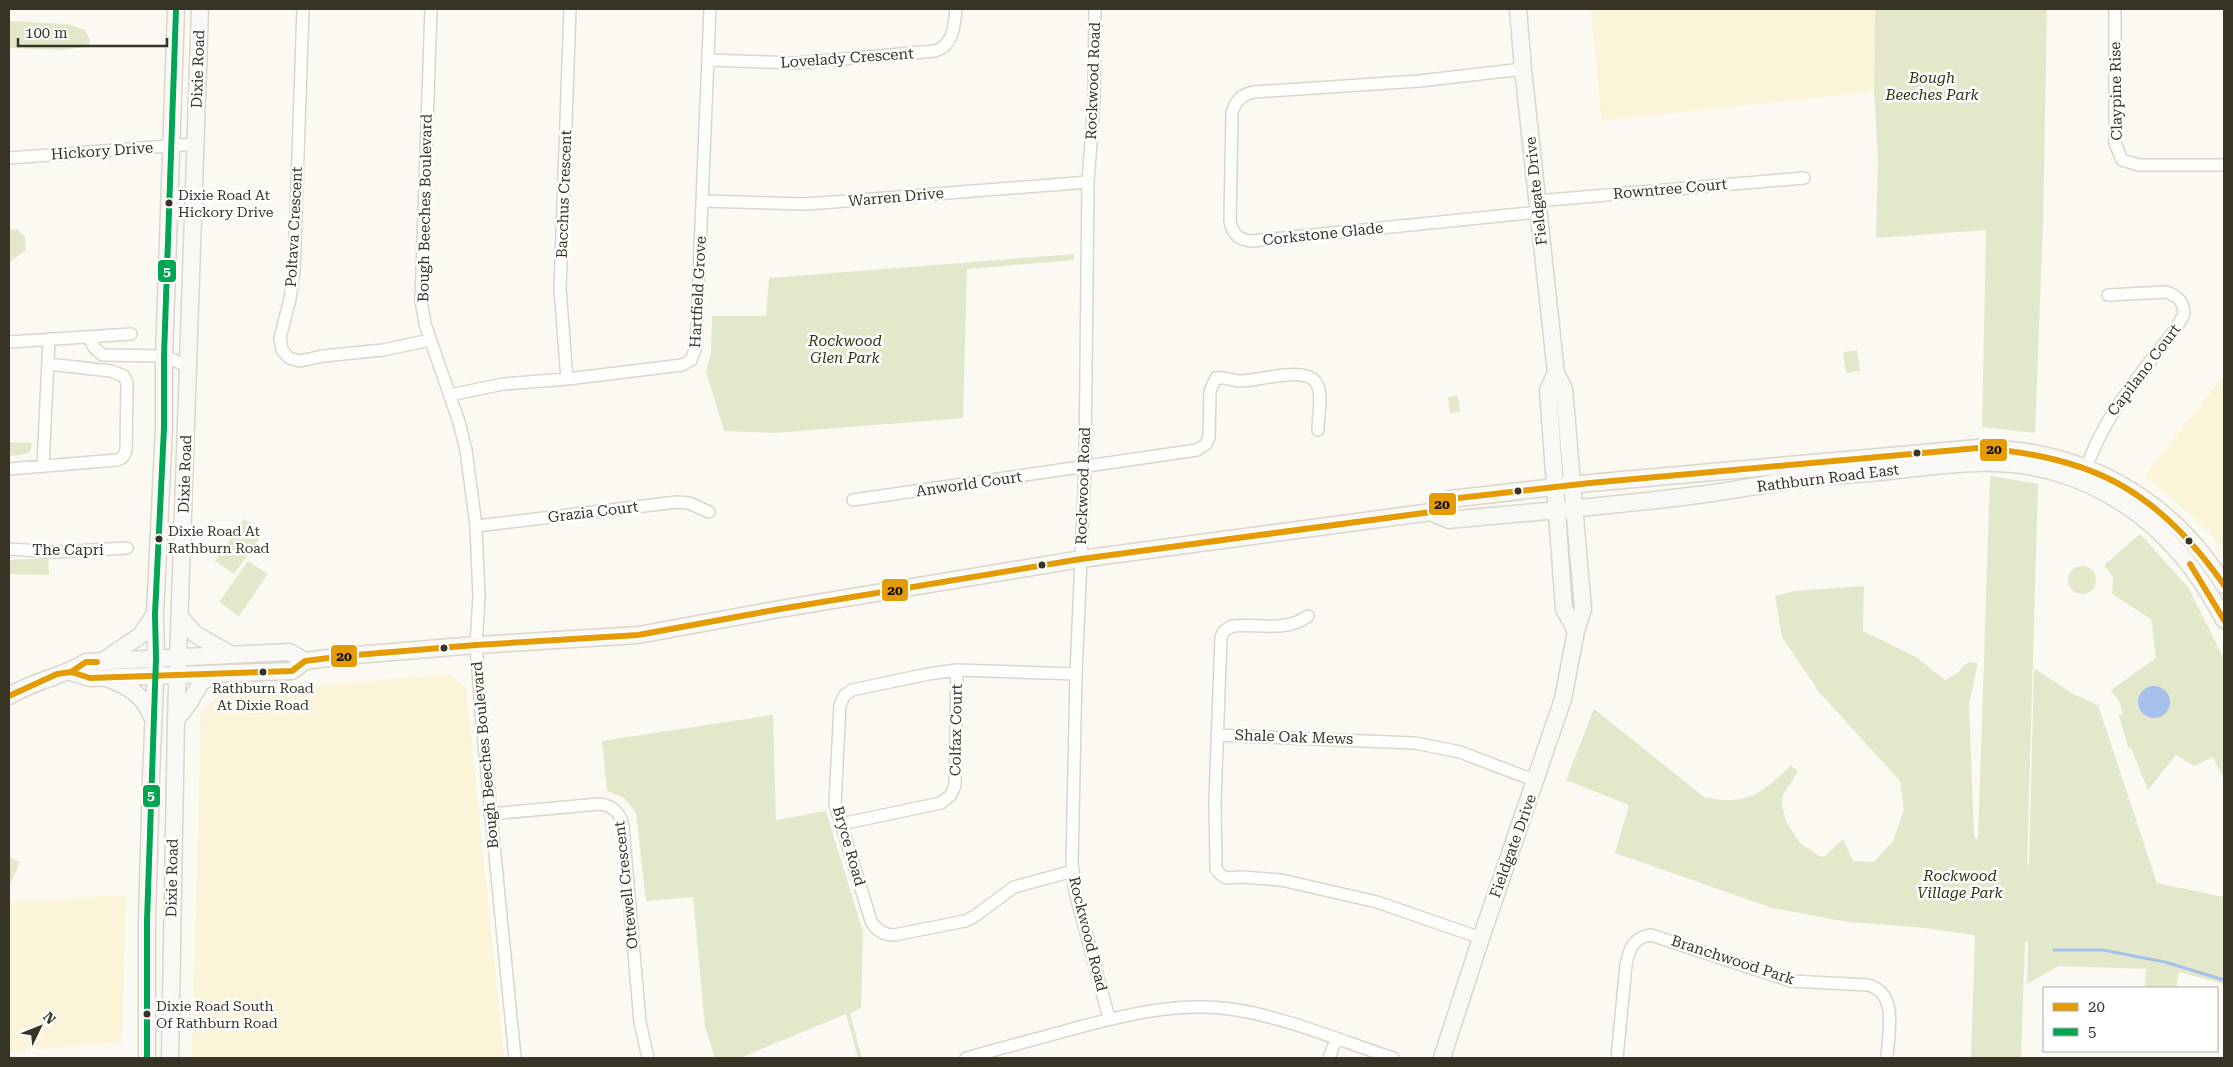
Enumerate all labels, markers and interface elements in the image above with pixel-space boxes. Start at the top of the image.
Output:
scale bar [18,15,166,47]
street label: Rockwood Road [1082,21,1104,140]
text: 100 m [25,24,68,42]
street label: Dixie Road [188,29,208,109]
street label: Claypine Rise [2106,41,2126,141]
street label: Lovelady Crescent [780,44,915,72]
park label: Bough Beeches Park [1884,69,1979,104]
street label: Bough Beeches Boulevard [414,113,436,302]
street label: Bacchus Crescent [553,129,575,259]
street label: Fieldgate Drive [1521,136,1551,246]
street label: Hickory Drive [50,138,154,164]
street label: Poltava Crescent [282,166,306,288]
street label: Rowntree Court [1612,175,1728,203]
street label: Warren Drive [848,184,944,210]
place label: Dixie Road At Hickory Drive [178,187,274,220]
marker: Dixie Road At Hickory Drive [164,198,174,208]
street label: Corkstone Glade [1262,219,1384,249]
street label: Hartfield Grove [686,236,710,348]
line badge: 5 [157,259,177,283]
text: 5 [163,263,171,279]
street label: Capilano Court [2104,320,2185,419]
park label: Rockwood Glen Park [807,332,882,367]
street label: Rockwood Road [1072,426,1094,545]
street label: Dixie Road [175,434,195,514]
line badge: 20 [1979,438,2008,462]
text: 20 [1986,441,2002,457]
unlabelled marker [1912,448,1922,458]
street label: Rathburn Road East [1756,460,1901,496]
street label: Anworld Court [915,468,1024,500]
unlabelled marker [1513,486,1523,496]
line badge: 20 [1428,492,1457,516]
text: 20 [1434,496,1450,512]
street label: Grazia Court [547,497,640,526]
place label: Dixie Road At Rathburn Road [168,523,270,556]
marker: Dixie Road At Rathburn Road [154,534,164,544]
unlabelled marker [2184,536,2194,546]
street label: The Capri [32,541,104,559]
unlabelled marker [1037,560,1047,570]
line badge: 20 [881,578,909,602]
text: 20 [887,582,903,598]
unlabelled marker [439,643,449,653]
line badge: 20 [330,644,358,668]
text: 20 [336,648,352,664]
street label: Bough Beeches Boulevard [468,660,502,850]
marker: Rathburn Road At Dixie Road [258,667,268,677]
place label: Rathburn Road At Dixie Road [212,680,314,713]
street label: Colfax Court [946,683,966,776]
street label: Shale Oak Mews [1234,726,1354,748]
line badge: 5 [142,784,161,808]
text: 5 [147,787,155,803]
street label: Fieldgate Drive [1486,792,1540,900]
street label: Bryce Road [829,804,869,888]
street label: Ottewell Crescent [610,820,642,950]
street label: Dixie Road [162,838,182,918]
park label: Rockwood Village Park [1917,867,2004,902]
street label: Rockwood Road [1065,875,1111,994]
street label: Branchwood Park [1669,932,1797,989]
legend [2043,987,2218,1052]
place label: Dixie Road South Of Rathburn Road [156,998,278,1031]
text: 20 [2088,998,2105,1016]
north arrow [15,1002,65,1052]
text: N [40,1009,59,1028]
marker: Dixie Road South Of Rathburn Road [142,1009,152,1019]
text: 5 [2088,1023,2096,1041]

